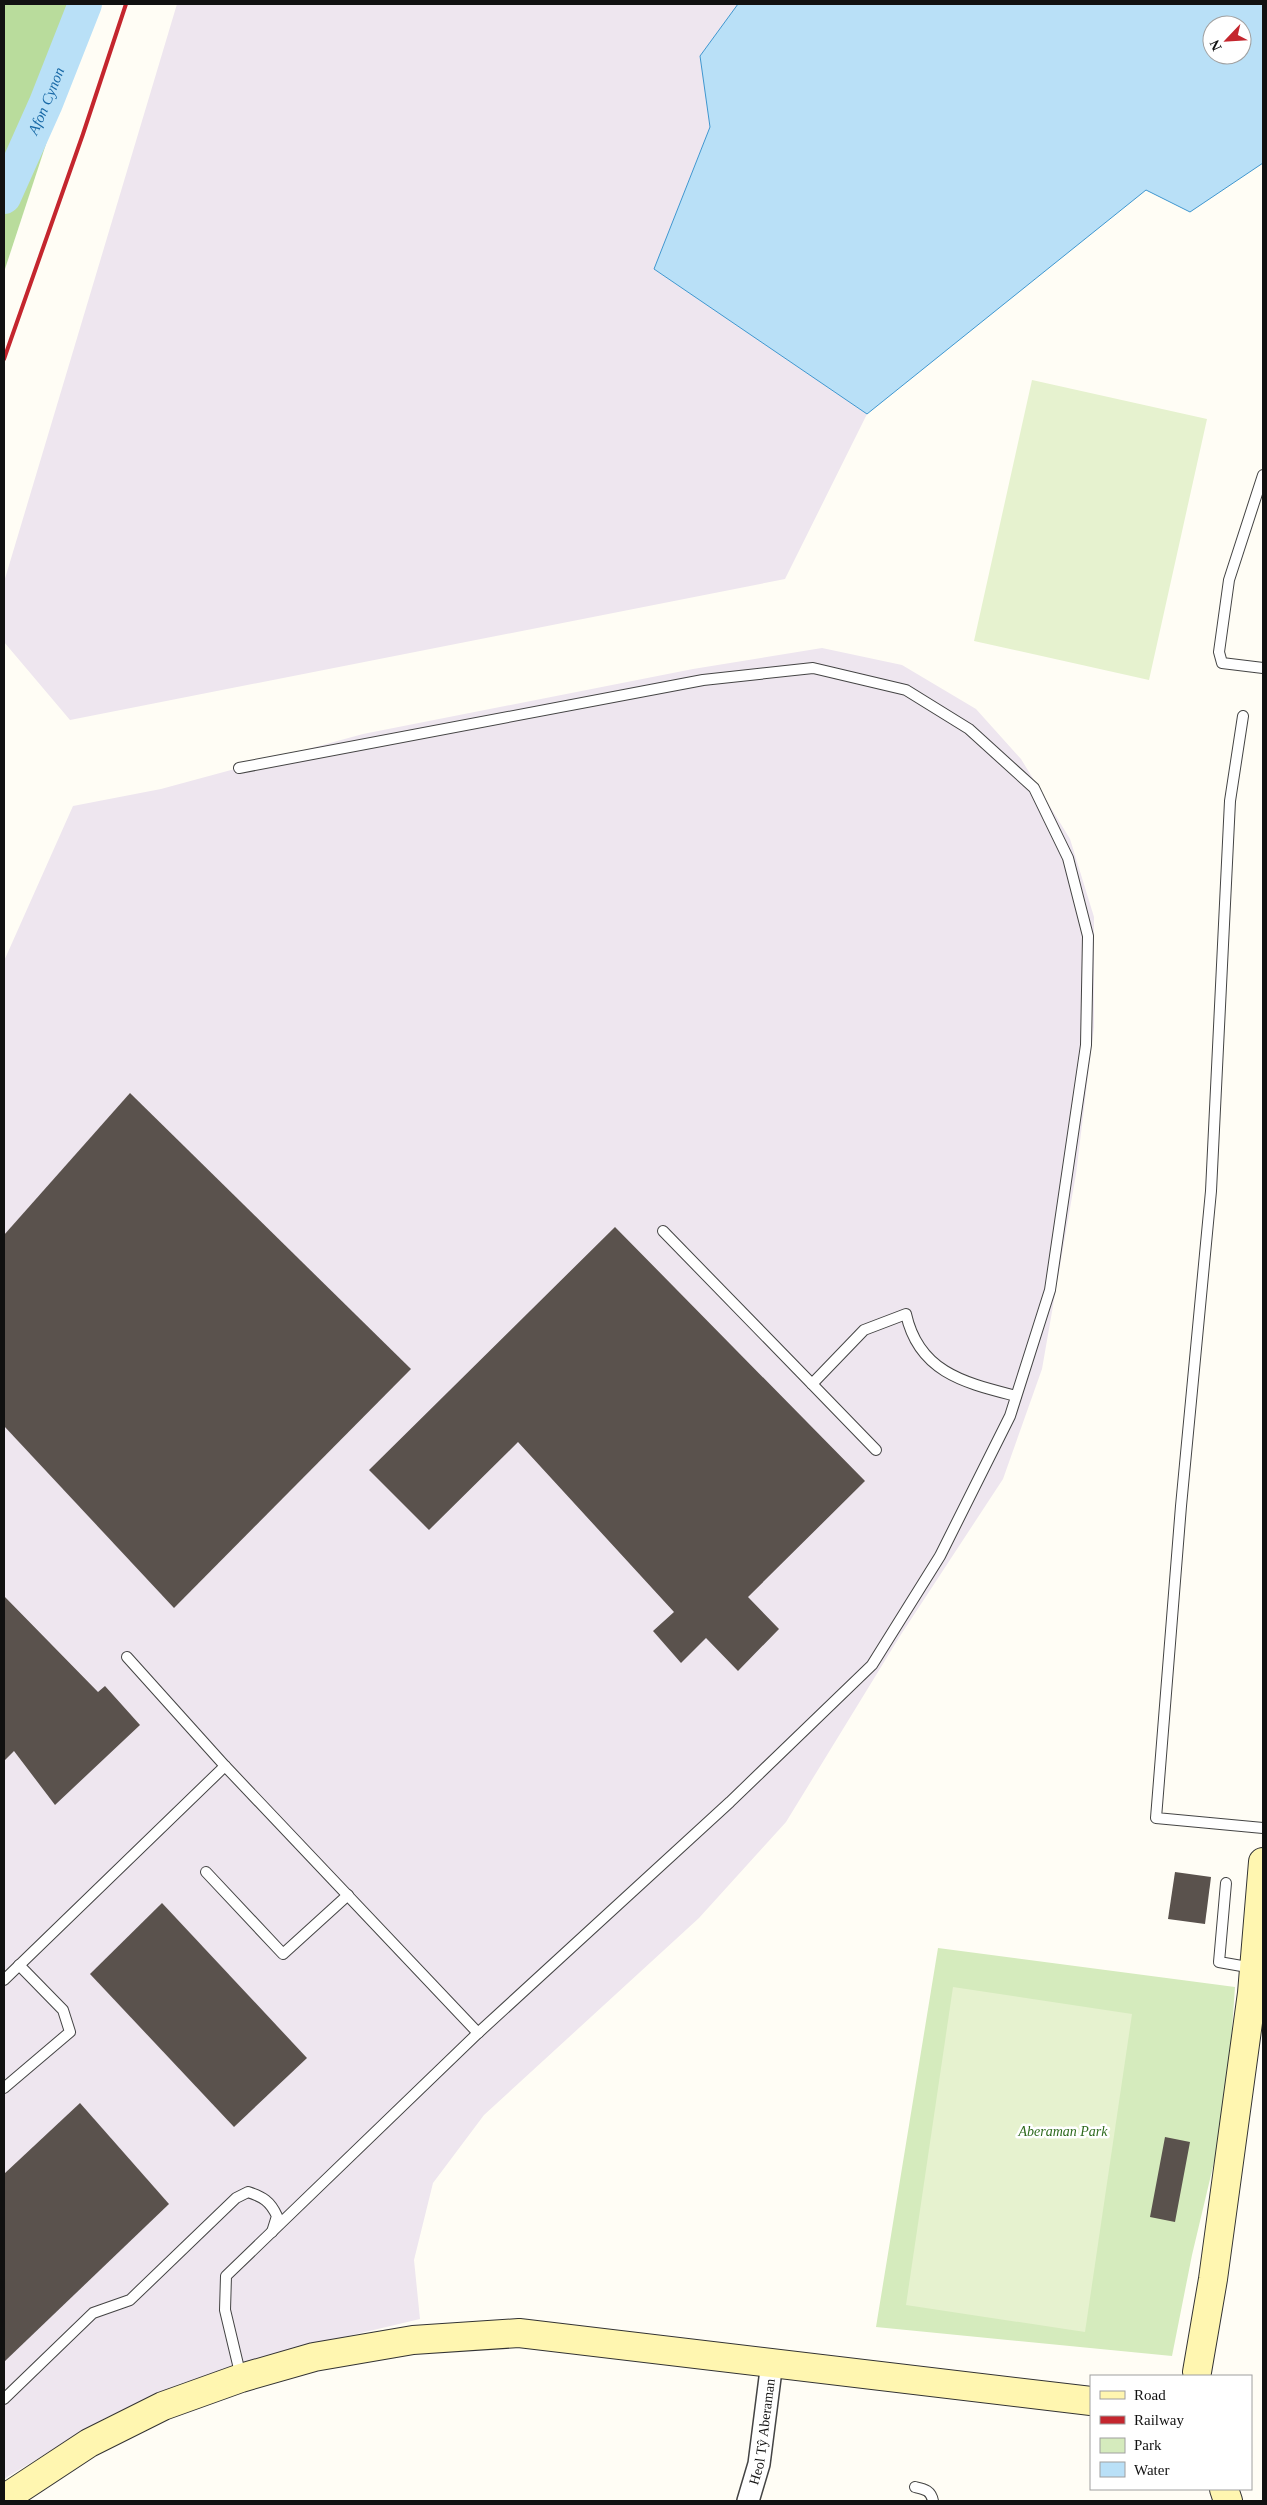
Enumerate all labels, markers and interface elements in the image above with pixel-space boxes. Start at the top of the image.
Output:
north arrow [1202,15,1252,65]
text: N [1207,38,1225,53]
water label: Afon Cynon [25,65,67,138]
park label: Aberaman Park [1017,2124,1108,2139]
legend [1090,2375,1252,2490]
street label: Heol Tŷ Aberaman [746,2378,777,2486]
text: Road [1134,2387,1166,2403]
text: Railway [1134,2412,1184,2428]
text: Park [1134,2437,1162,2453]
text: Water [1134,2462,1169,2478]

